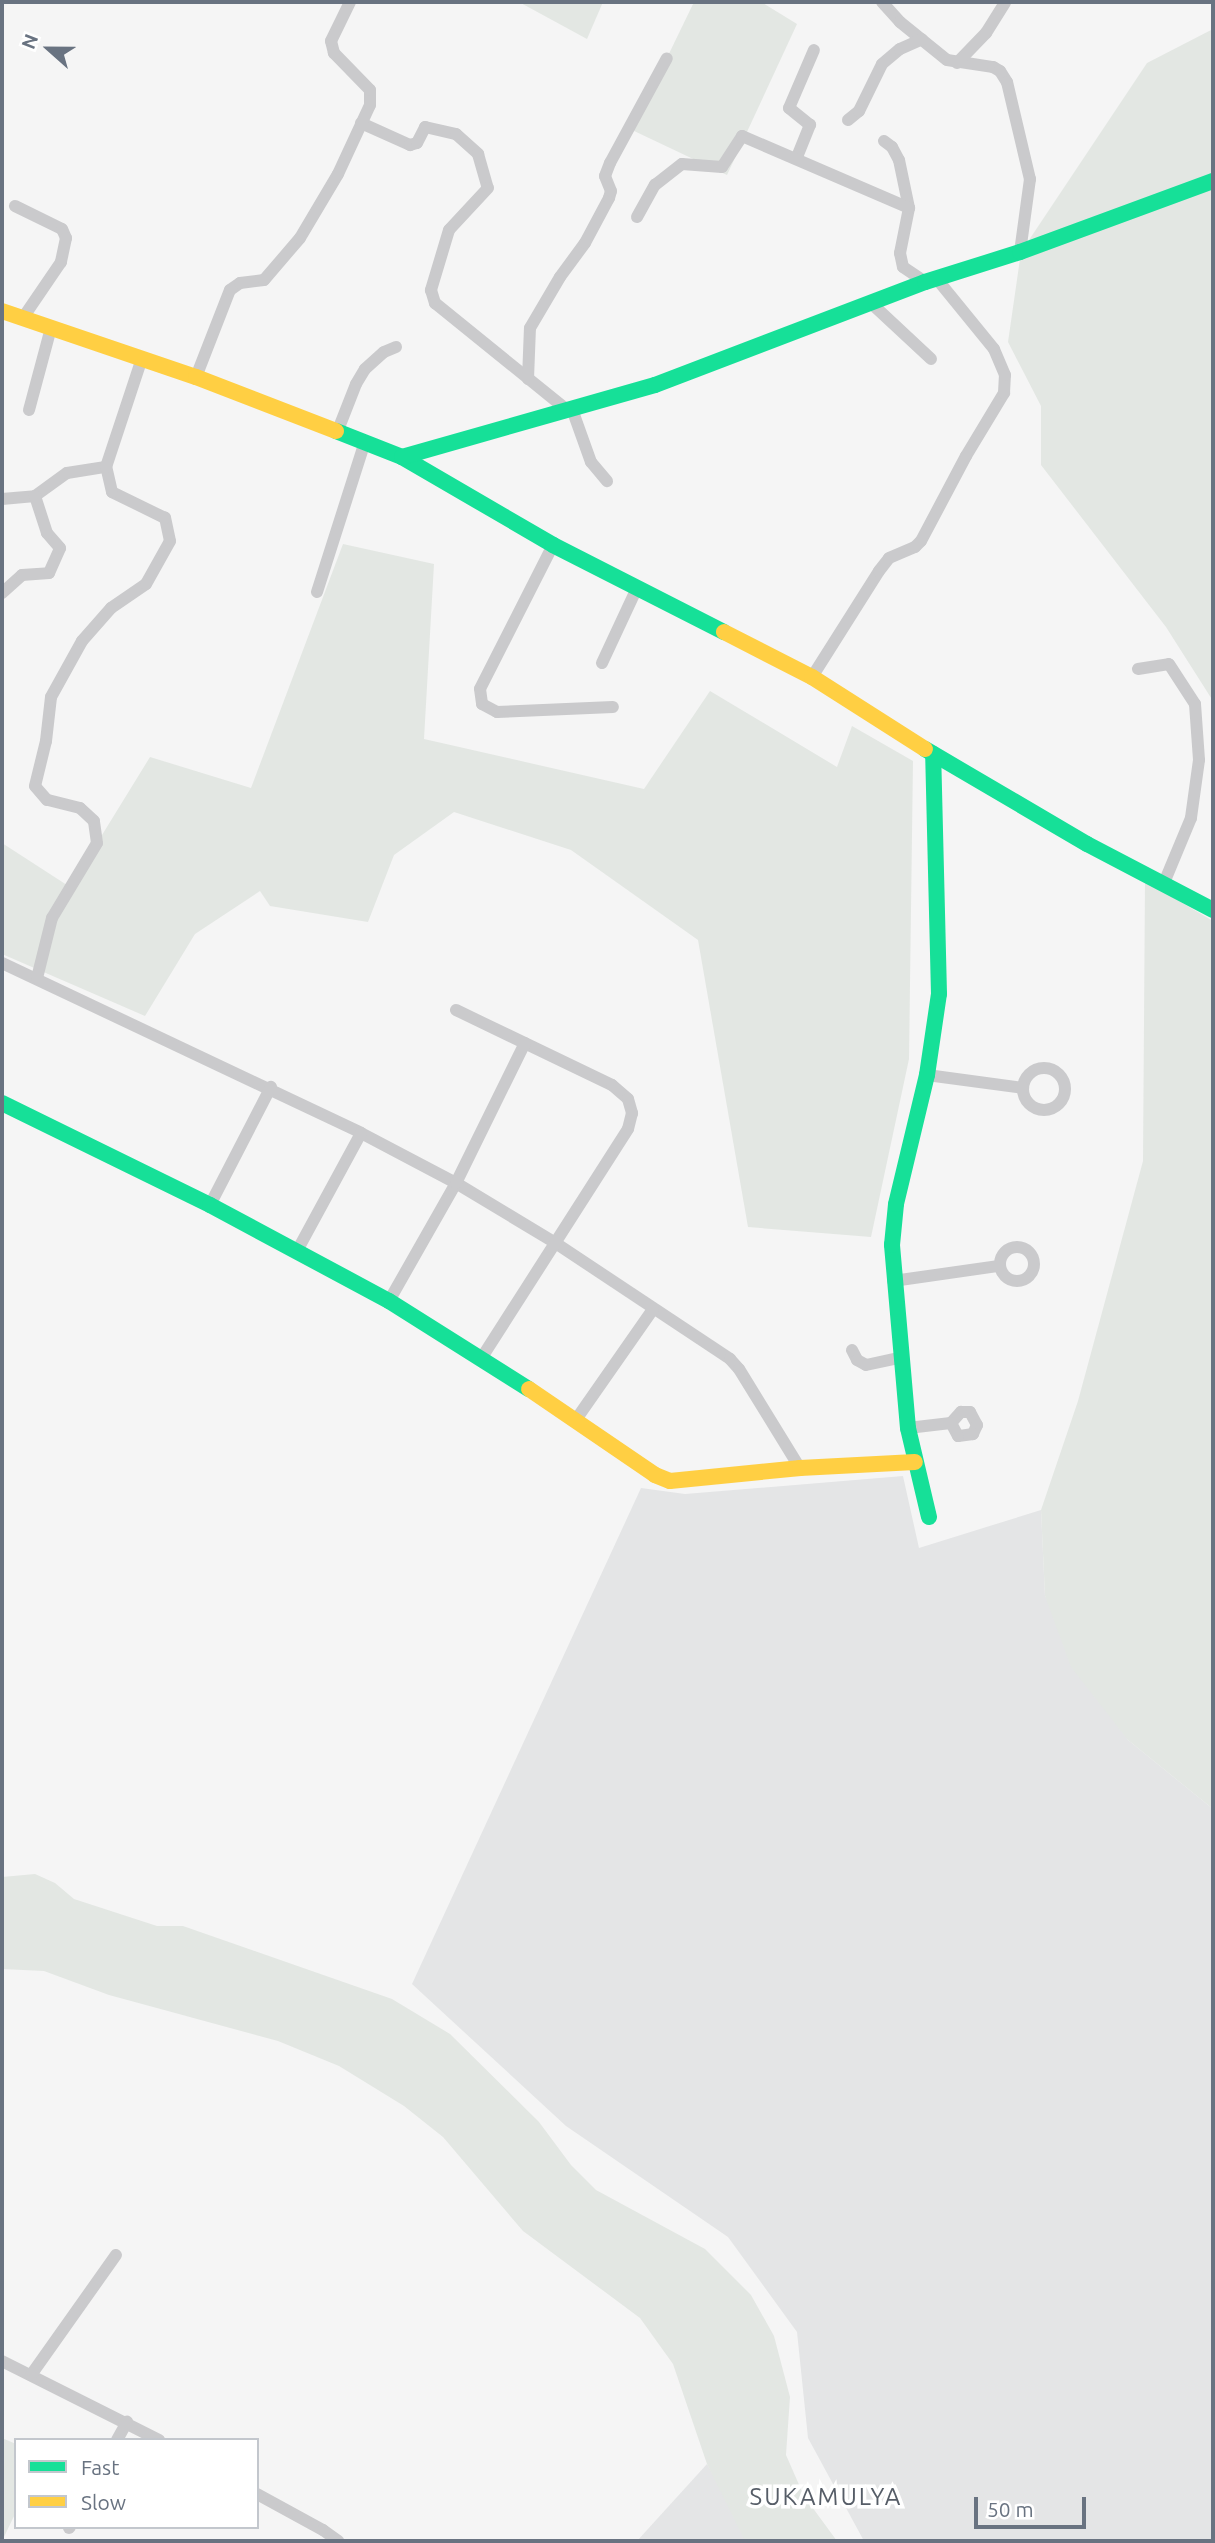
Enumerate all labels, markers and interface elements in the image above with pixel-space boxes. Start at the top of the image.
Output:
north arrow [14,14,84,84]
text: N [17,31,42,52]
legend [14,2438,259,2529]
text: Fast [81,2455,119,2479]
district label: SUKAMULYA [751,2483,901,2511]
scale bar [977,2484,1089,2528]
text: Slow [81,2490,126,2514]
text: 50 m [987,2497,1034,2521]

